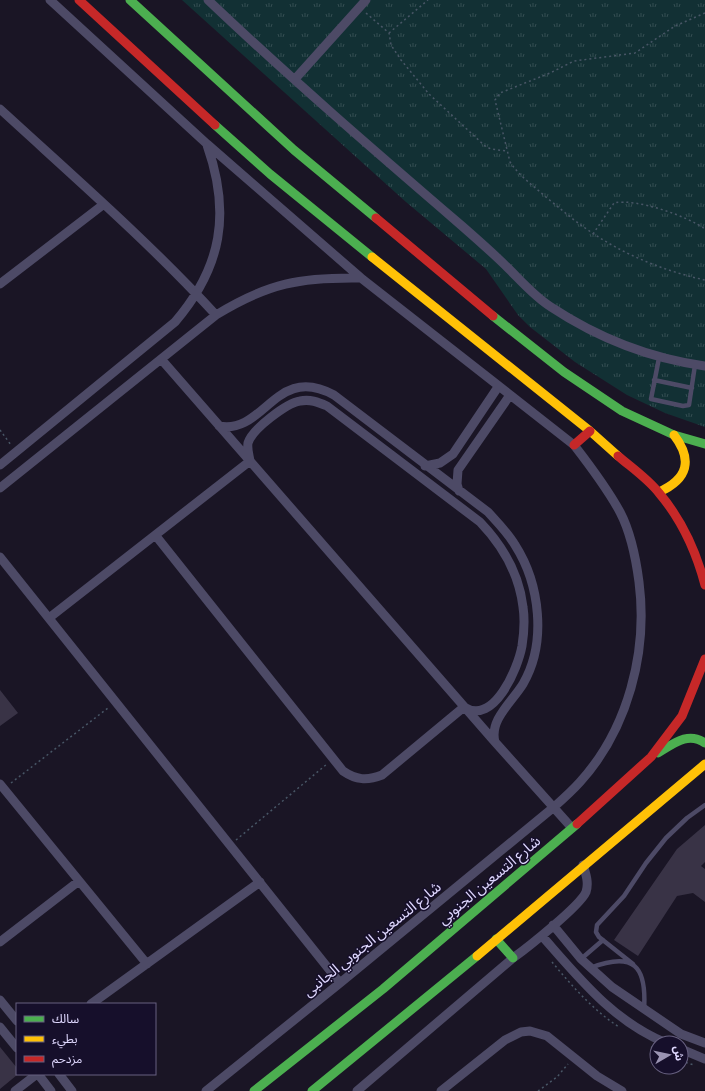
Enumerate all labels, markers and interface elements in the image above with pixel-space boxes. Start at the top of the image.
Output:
street label: شارع التسعين الجنوبي [434,832,546,930]
street label: شارع التسعين الجنوبي الجانبى [299,878,447,1003]
legend [16,1003,156,1075]
text: سالك [52,1012,79,1027]
text: بطيء [52,1032,78,1049]
north arrow [649,1035,689,1075]
text: ش [671,1045,686,1062]
text: مزدحم [52,1052,82,1068]

